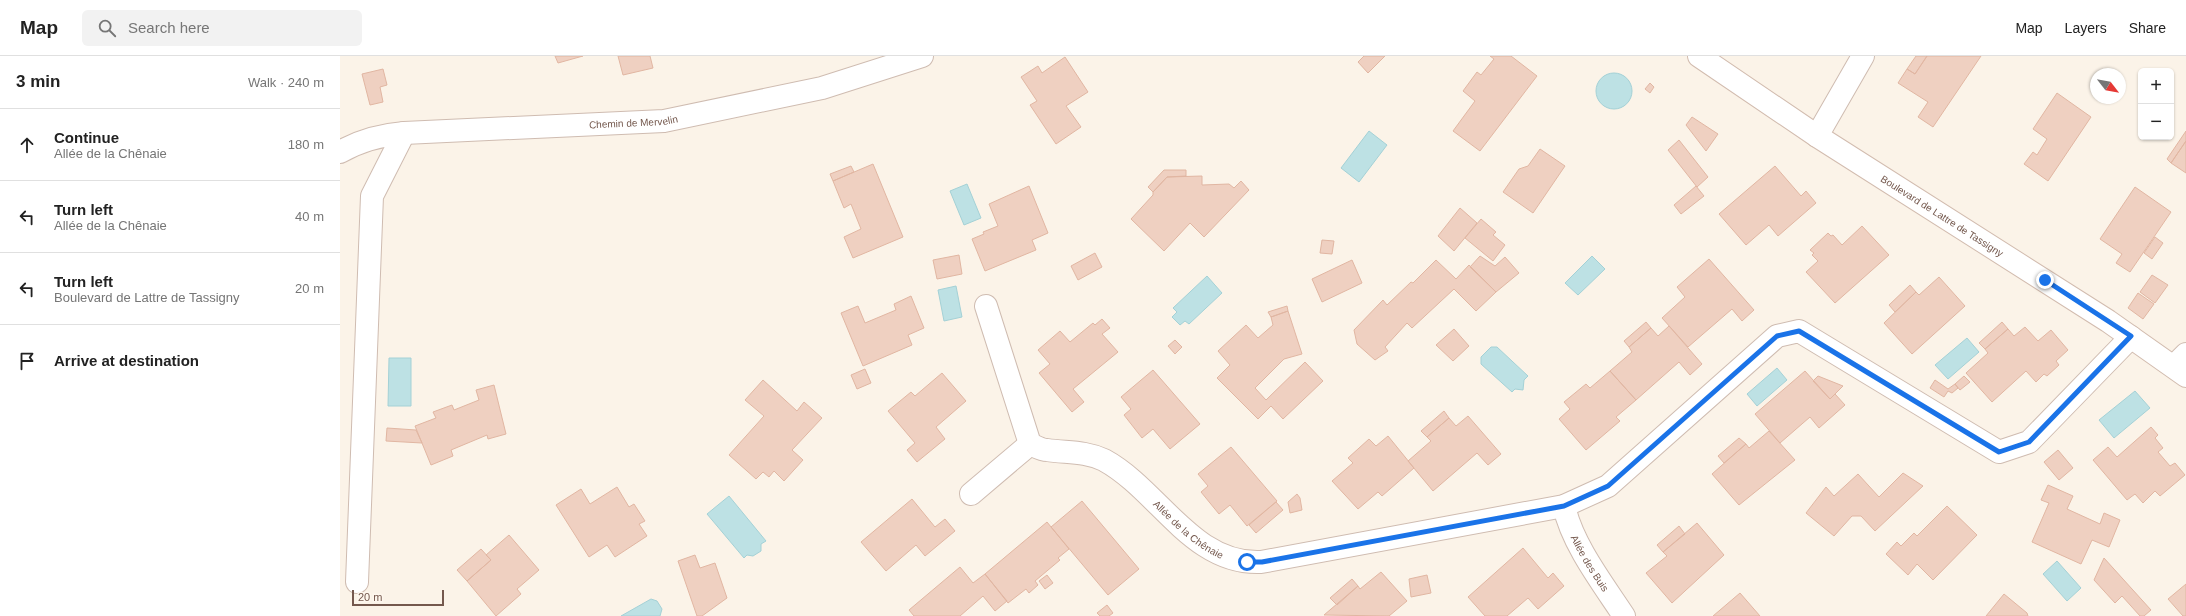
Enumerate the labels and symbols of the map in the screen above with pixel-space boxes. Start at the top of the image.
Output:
north arrow [2090,68,2126,104]
street label: Chemin de Mervelin [589,113,679,130]
street label: Boulevard de Lattre de Tassigny [1879,173,2005,259]
route end [2036,271,2054,289]
street label: Allée de la Chênaie [1151,498,1225,561]
street label: Allée des Buis [1569,533,1611,593]
route start [1238,553,1256,571]
scale bar [352,588,444,607]

